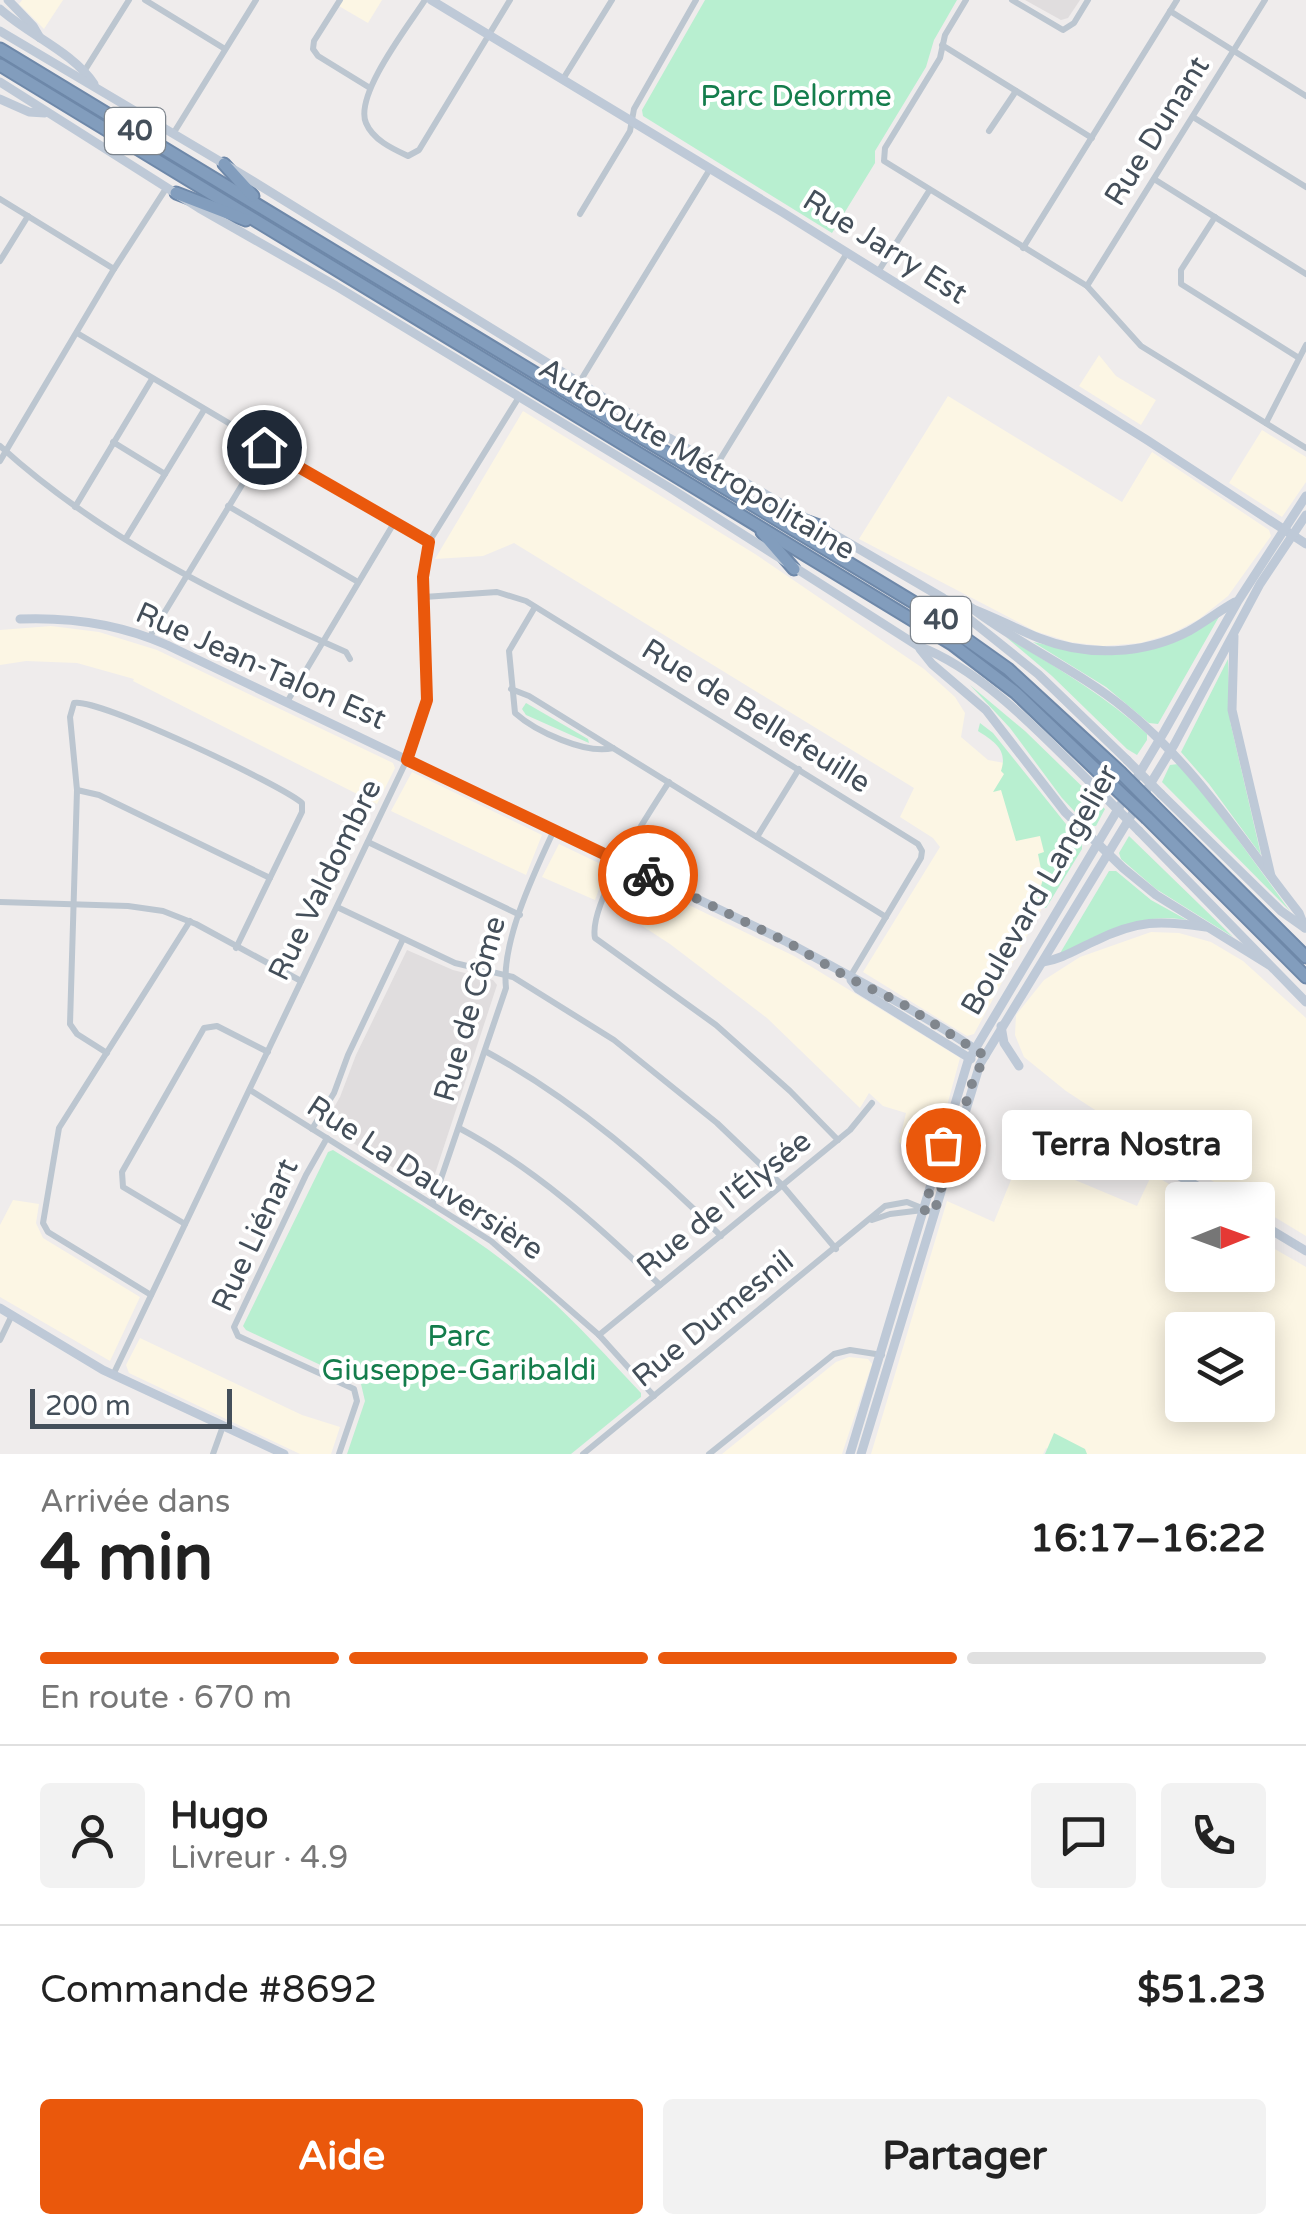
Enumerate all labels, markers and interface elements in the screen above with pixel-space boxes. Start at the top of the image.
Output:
street label: Rue Dunant [1096,49,1218,213]
park label: Parc Delorme [700,78,892,115]
road number: 40 [105,108,165,154]
street label: Rue Jarry Est [796,182,974,312]
street label: Autoroute Métropolitaine [532,350,862,568]
pin [222,405,307,490]
icon: home [237,420,292,475]
street label: Rue Jean-Talon Est [130,594,392,738]
road number: 40 [911,597,971,643]
street label: Rue de Bellefeuille [635,631,877,801]
street label: Boulevard Langelier [953,758,1127,1022]
street label: Rue Valdombre [260,773,390,987]
courier [598,825,698,925]
icon: bike [621,848,676,903]
street label: Rue de Côme [426,912,514,1106]
street label: Rue La Dauversière [300,1088,550,1268]
pin [901,1103,986,1188]
callout: Terra Nostra [1003,1110,1253,1180]
icon: bag [916,1118,971,1173]
street label: Rue de l'Élysée [629,1122,819,1286]
text: Terra Nostra [1033,1126,1221,1164]
street label: Rue Liénart [204,1153,306,1317]
north arrow [1165,1182,1275,1292]
map controls [1165,1182,1275,1422]
street label: Rue Dumesnil [625,1243,801,1395]
button: layers [1165,1312,1275,1422]
park label: Parc Giuseppe-Garibaldi [321,1318,597,1389]
scale bar [30,1384,232,1428]
text: 200 m [45,1389,131,1423]
text: Arrivée dans [40,1483,230,1521]
text: 16:17–16:22 [1030,1516,1266,1562]
text: 4 min [40,1519,213,1598]
text: En route · 670 m [40,1679,292,1717]
button: person [40,1783,145,1888]
button: chat [1031,1783,1136,1888]
button: phone [1161,1783,1266,1888]
text: Hugo [170,1793,268,1839]
text: Livreur · 4.9 [170,1839,348,1877]
text: Commande #8692 [40,1967,377,2013]
text: $51.23 [1137,1967,1266,2013]
button: Aide [40,2099,643,2214]
button: Partager [663,2099,1266,2214]

